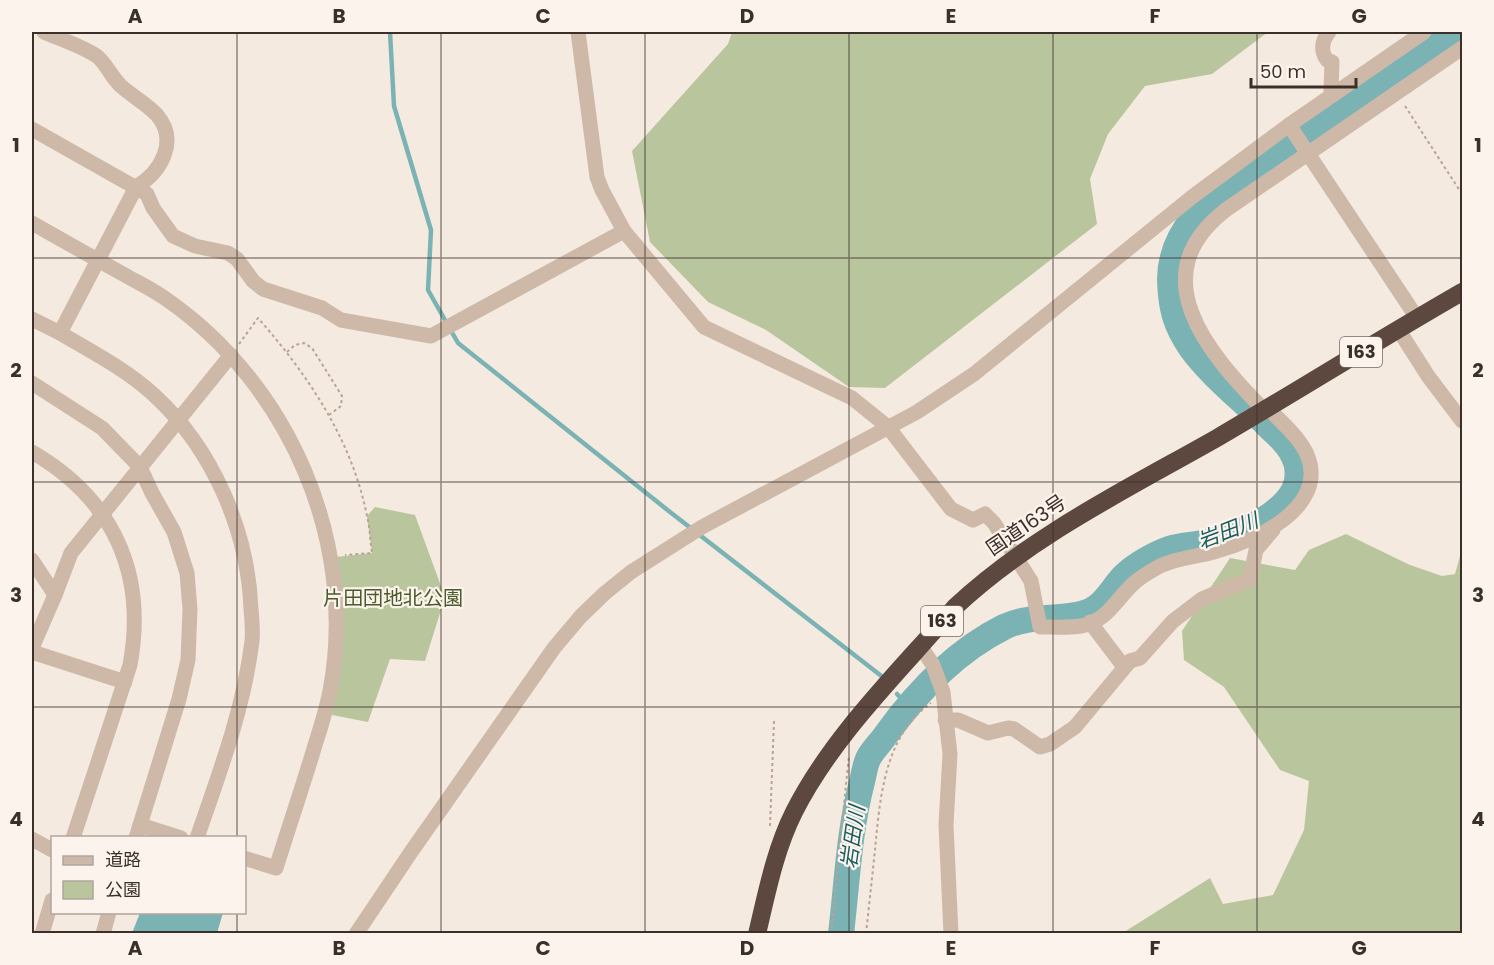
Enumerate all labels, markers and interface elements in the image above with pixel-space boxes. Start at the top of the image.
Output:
text: A [128,2,143,30]
text: B [332,2,346,30]
text: C [535,2,551,30]
text: D [740,2,754,30]
text: E [946,2,956,30]
text: F [1150,2,1161,30]
text: G [1351,2,1367,30]
scale bar [1251,51,1356,89]
text: 50 m [1260,59,1306,84]
text: 1 [12,131,20,159]
text: 1 [1474,131,1482,159]
road number: 163 [1340,337,1382,367]
text: 2 [10,356,22,384]
text: 2 [1472,356,1484,384]
street label: 国道163号 [980,488,1072,562]
water label: 岩田川 [1193,505,1264,555]
text: 3 [10,581,22,609]
text: 3 [1472,581,1484,609]
park label: 片田団地北公園 [323,584,463,612]
road number: 163 [921,606,963,636]
water label: 岩田川 [834,802,872,870]
text: 4 [9,805,23,833]
text: 4 [1471,805,1485,833]
legend [51,836,246,914]
text: 道路 [105,847,141,872]
text: 公園 [105,877,141,902]
text: A [128,934,143,962]
text: B [332,934,346,962]
text: C [535,934,551,962]
text: D [740,934,754,962]
text: E [946,934,956,962]
text: F [1150,934,1161,962]
text: G [1351,934,1367,962]

